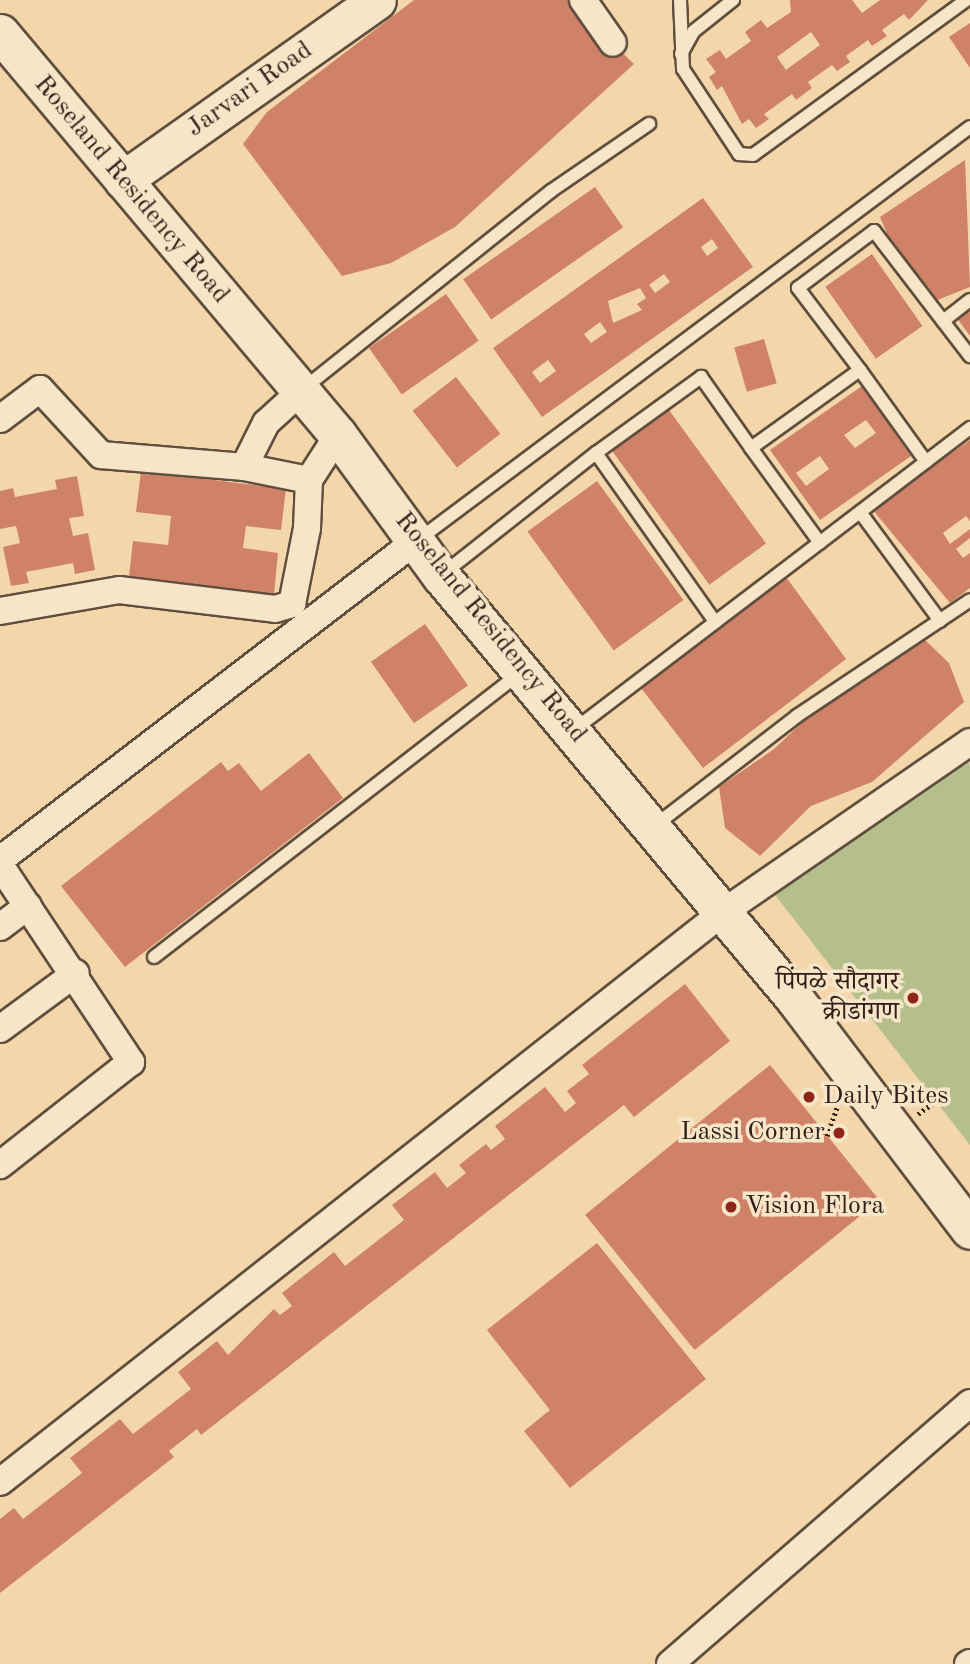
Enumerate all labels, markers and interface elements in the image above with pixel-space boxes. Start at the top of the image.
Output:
street label: Jarvari Road [181,35,319,145]
street label: Roseland Residency Road [26,70,236,310]
street label: Roseland Residency Road [387,506,593,750]
place label: पिंपळे सौदागर क्रीडांगण [776,967,899,1028]
marker: पिंपळे सौदागर क्रीडांगण [905,990,921,1006]
place label: Daily Bites [823,1081,949,1113]
marker: Daily Bites [801,1089,817,1105]
place label: Lassi Corner [680,1117,825,1149]
marker: Lassi Corner [831,1125,847,1141]
place label: Vision Flora [745,1191,884,1223]
marker: Vision Flora [723,1199,739,1215]

